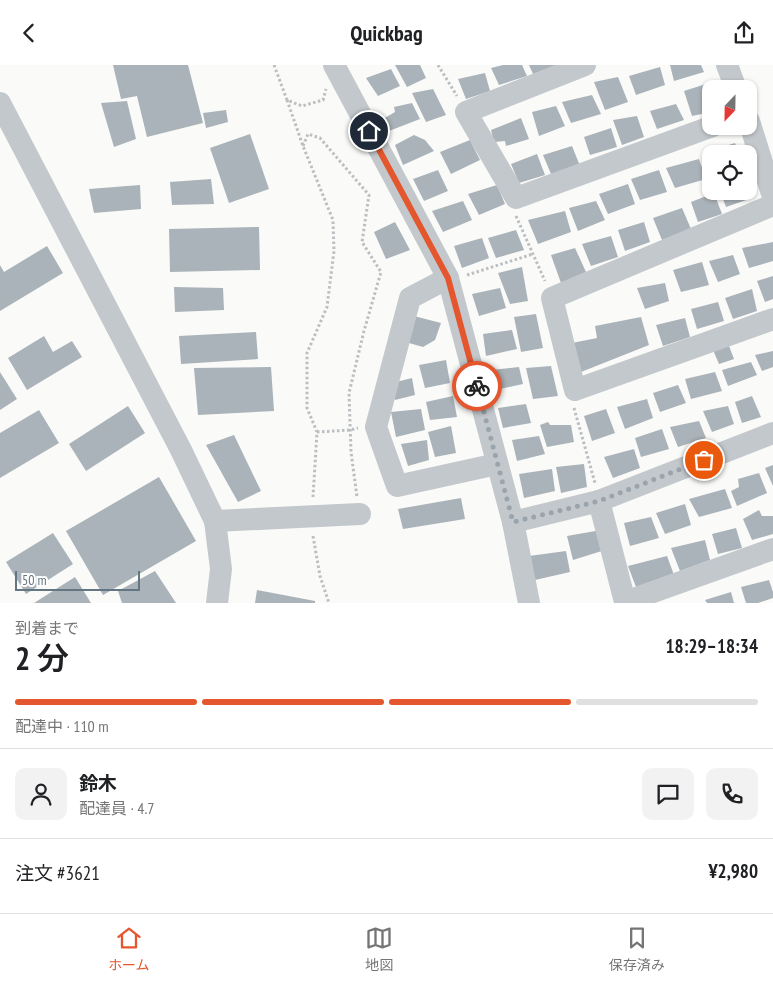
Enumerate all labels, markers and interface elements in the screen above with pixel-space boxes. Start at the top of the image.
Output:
icon: back [15,19,43,47]
text: Quickbag [350,19,423,47]
icon: share [730,19,758,47]
north arrow [702,80,758,135]
map controls [702,80,757,200]
pin [348,110,390,152]
icon: home [355,117,383,145]
button: locate [702,145,757,200]
courier [452,361,502,411]
icon: bike [463,372,491,400]
pin [683,439,725,481]
icon: bag [690,446,718,474]
scale bar [15,568,140,591]
text: 50 m [22,571,47,589]
text: 到着まで [15,618,79,638]
text: 18:29–18:34 [665,634,758,658]
text: 2 分 [15,637,69,679]
text: 配達中 · 110 m [15,716,109,736]
button: person [15,768,67,820]
button: chat [642,768,694,820]
button: phone [706,768,758,820]
text: 鈴木 [79,771,117,795]
text: 配達員 · 4.7 [79,798,154,818]
text: ¥2,980 [708,859,758,883]
text: 注文 #3621 [15,861,100,885]
tab: ホーム [108,924,149,974]
tab: 地図 [365,924,393,974]
tab: 保存済み [609,924,665,974]

